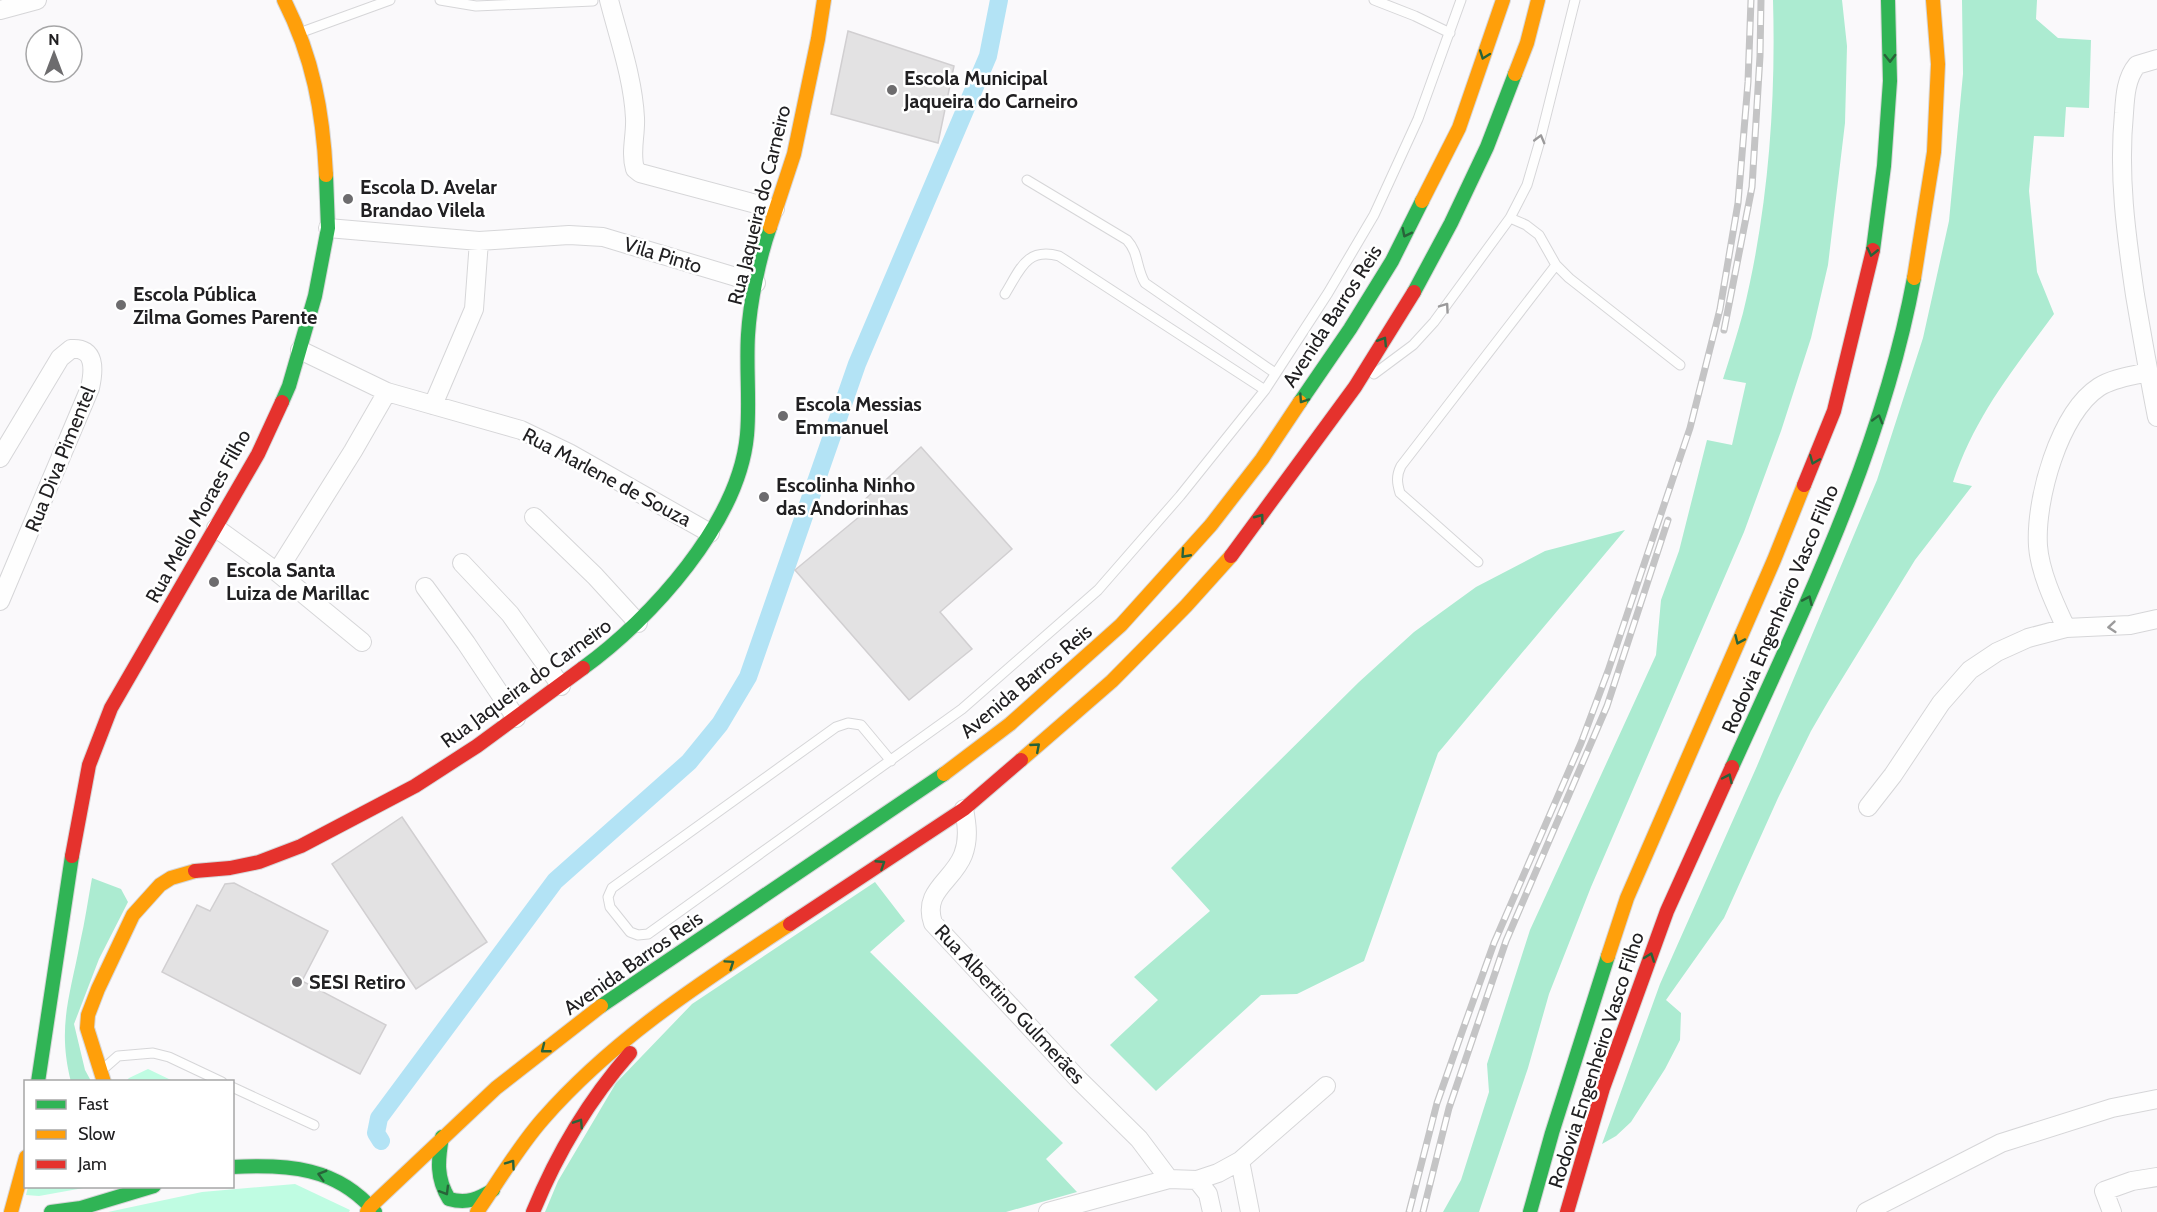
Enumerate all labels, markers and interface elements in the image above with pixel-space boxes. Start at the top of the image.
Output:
north arrow [24,24,84,84]
text: N [48,30,60,49]
one-way arrow [1479,49,1492,60]
one-way arrow [1883,54,1896,63]
place label: Escola Municipal Jaqueira do Carneiro [903,66,1078,113]
marker: Escola Municipal Jaqueira do Carneiro [885,83,899,97]
street label: Rua Jaqueira do Carneiro [723,103,795,307]
one-way arrow [1533,134,1545,145]
place label: Escola D. Avelar Brandao Vilela [360,175,497,222]
marker: Escola D. Avelar Brandao Vilela [341,192,355,206]
one-way arrow [1401,227,1413,238]
street label: Vila Pinto [621,232,705,278]
street label: Avenida Barros Reis [1277,241,1387,391]
one-way arrow [1867,247,1880,257]
place label: Escola Pública Zilma Gomes Parente [133,282,317,329]
marker: Escola Pública Zilma Gomes Parente [114,298,128,312]
one-way arrow [1438,303,1449,314]
one-way arrow [1376,337,1388,347]
street label: Rua Diva Pimentel [20,382,100,535]
place label: Escola Messias Emmanuel [795,392,922,439]
one-way arrow [1299,392,1310,403]
marker: Escola Messias Emmanuel [776,409,790,423]
one-way arrow [1871,414,1883,425]
street label: Rua Marlene de Souza [519,422,696,532]
street label: Rua Mello Moraes Filho [140,425,256,607]
one-way arrow [1809,454,1821,465]
place label: Escolinha Ninho das Andorinhas [776,473,915,520]
street label: Rodovia Engenheiro Vasco Filho [1717,481,1843,737]
marker: Escolinha Ninho das Andorinhas [757,490,771,504]
one-way arrow [1253,514,1264,525]
one-way arrow [1181,547,1192,558]
place label: Escola Santa Luiza de Marillac [226,558,369,605]
marker: Escola Santa Luiza de Marillac [207,575,221,589]
one-way arrow [1801,596,1813,607]
street label: Rua Jaqueira do Carneiro [436,613,616,753]
street label: Avenida Barros Reis [955,619,1097,743]
one-way arrow [2107,620,2116,633]
one-way arrow [1734,633,1746,644]
one-way arrow [1029,743,1040,754]
one-way arrow [1721,774,1733,785]
one-way arrow [874,860,885,871]
street label: Avenida Barros Reis [559,906,707,1020]
street label: Rua Albertino Gulmerães [930,919,1090,1089]
street label: Rodovia Engenheiro Vasco Filho [1543,929,1649,1191]
one-way arrow [1643,952,1656,963]
one-way arrow [723,960,734,971]
place label: SESI Retiro [309,970,406,994]
marker: SESI Retiro [290,975,304,989]
one-way arrow [541,1042,552,1053]
legend [24,1080,234,1188]
text: Fast [78,1093,109,1115]
one-way arrow [571,1119,583,1129]
text: Slow [78,1123,115,1145]
text: Jam [77,1153,107,1175]
one-way arrow [504,1160,515,1171]
one-way arrow [317,1170,328,1182]
one-way arrow [438,1185,449,1195]

